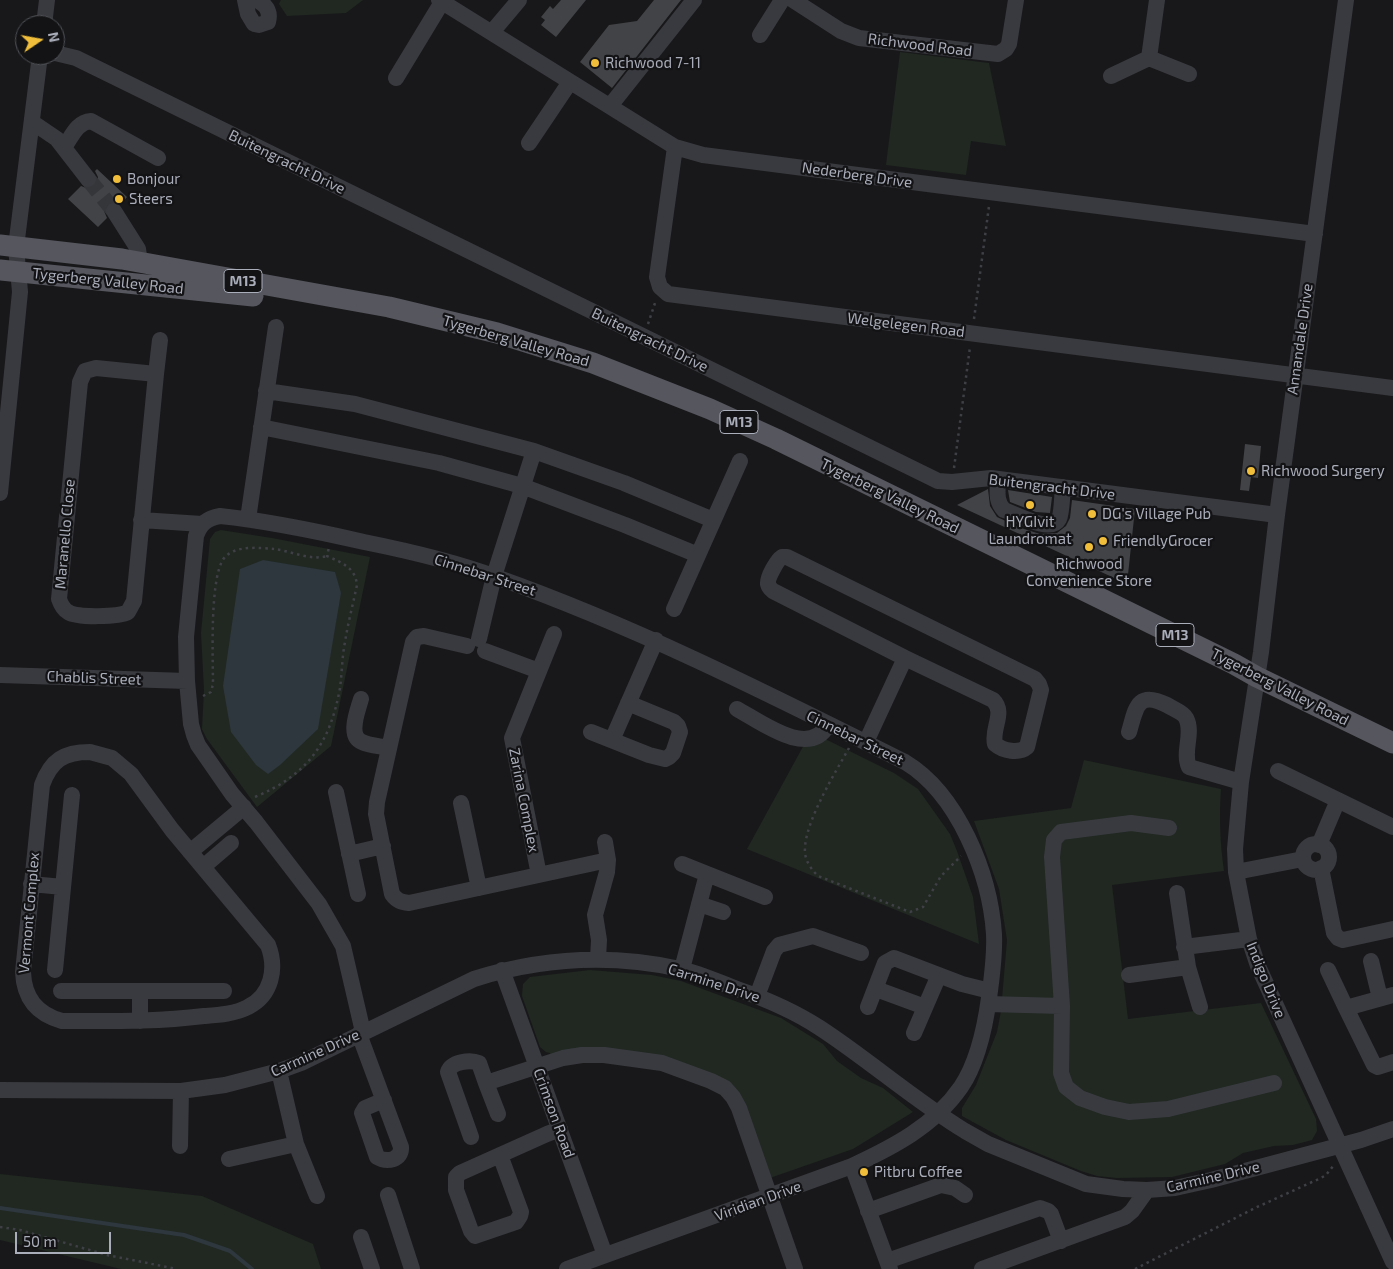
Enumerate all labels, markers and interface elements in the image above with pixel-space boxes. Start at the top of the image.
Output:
north arrow [15,15,65,65]
text: N [45,30,64,44]
street label: Richwood Road [867,30,973,60]
place label: Richwood 7-11 [605,54,701,72]
marker: Richwood 7-11 [589,57,601,69]
street label: Buitengracht Drive [226,126,348,198]
street label: Nederberg Drive [801,158,913,192]
place label: Bonjour [127,170,180,188]
marker: Bonjour [111,173,123,185]
place label: Steers [129,190,173,208]
marker: Steers [113,193,125,205]
street label: Tygerberg Valley Road [32,264,184,298]
road number: M13 [224,270,262,292]
street label: Annandale Drive [1283,282,1317,396]
street label: Buitengracht Drive [589,304,711,376]
street label: Welgelegen Road [846,309,966,341]
street label: Tygerberg Valley Road [441,311,591,371]
road number: M13 [720,411,758,434]
street label: Tygerberg Valley Road [818,455,962,537]
place label: Richwood Surgery [1261,462,1385,480]
marker: Richwood Surgery [1245,465,1257,477]
street label: Buitengracht Drive [988,470,1116,504]
street label: Maranello Close [51,478,79,590]
marker: HYGIvit Laundromat [1024,499,1036,511]
place label: DG's Village Pub [1102,505,1211,523]
marker: DG's Village Pub [1086,508,1098,520]
place label: HYGIvit Laundromat [988,513,1072,548]
place label: FriendlyGrocer [1113,532,1213,550]
marker: FriendlyGrocer [1097,535,1109,547]
marker: Richwood Convenience Store [1083,541,1095,553]
street label: Cinnebar Street [432,550,538,600]
place label: Richwood Convenience Store [1026,555,1152,590]
road number: M13 [1156,624,1194,646]
street label: Tygerberg Valley Road [1208,645,1352,729]
street label: Chablis Street [46,667,142,689]
street label: Cinnebar Street [804,707,906,769]
street label: Zarina Complex [505,746,543,854]
street label: Vermont Complex [15,852,43,974]
street label: Indigo Drive [1243,939,1289,1021]
street label: Carmine Drive [666,960,762,1006]
street label: Carmine Drive [268,1025,362,1081]
street label: Crimson Road [529,1066,579,1160]
street label: Carmine Drive [1165,1158,1261,1196]
place label: Pitbru Coffee [874,1163,962,1181]
marker: Pitbru Coffee [858,1166,870,1178]
street label: Viridian Drive [712,1177,804,1225]
scale bar [18,1222,114,1254]
text: 50 m [23,1232,57,1250]

